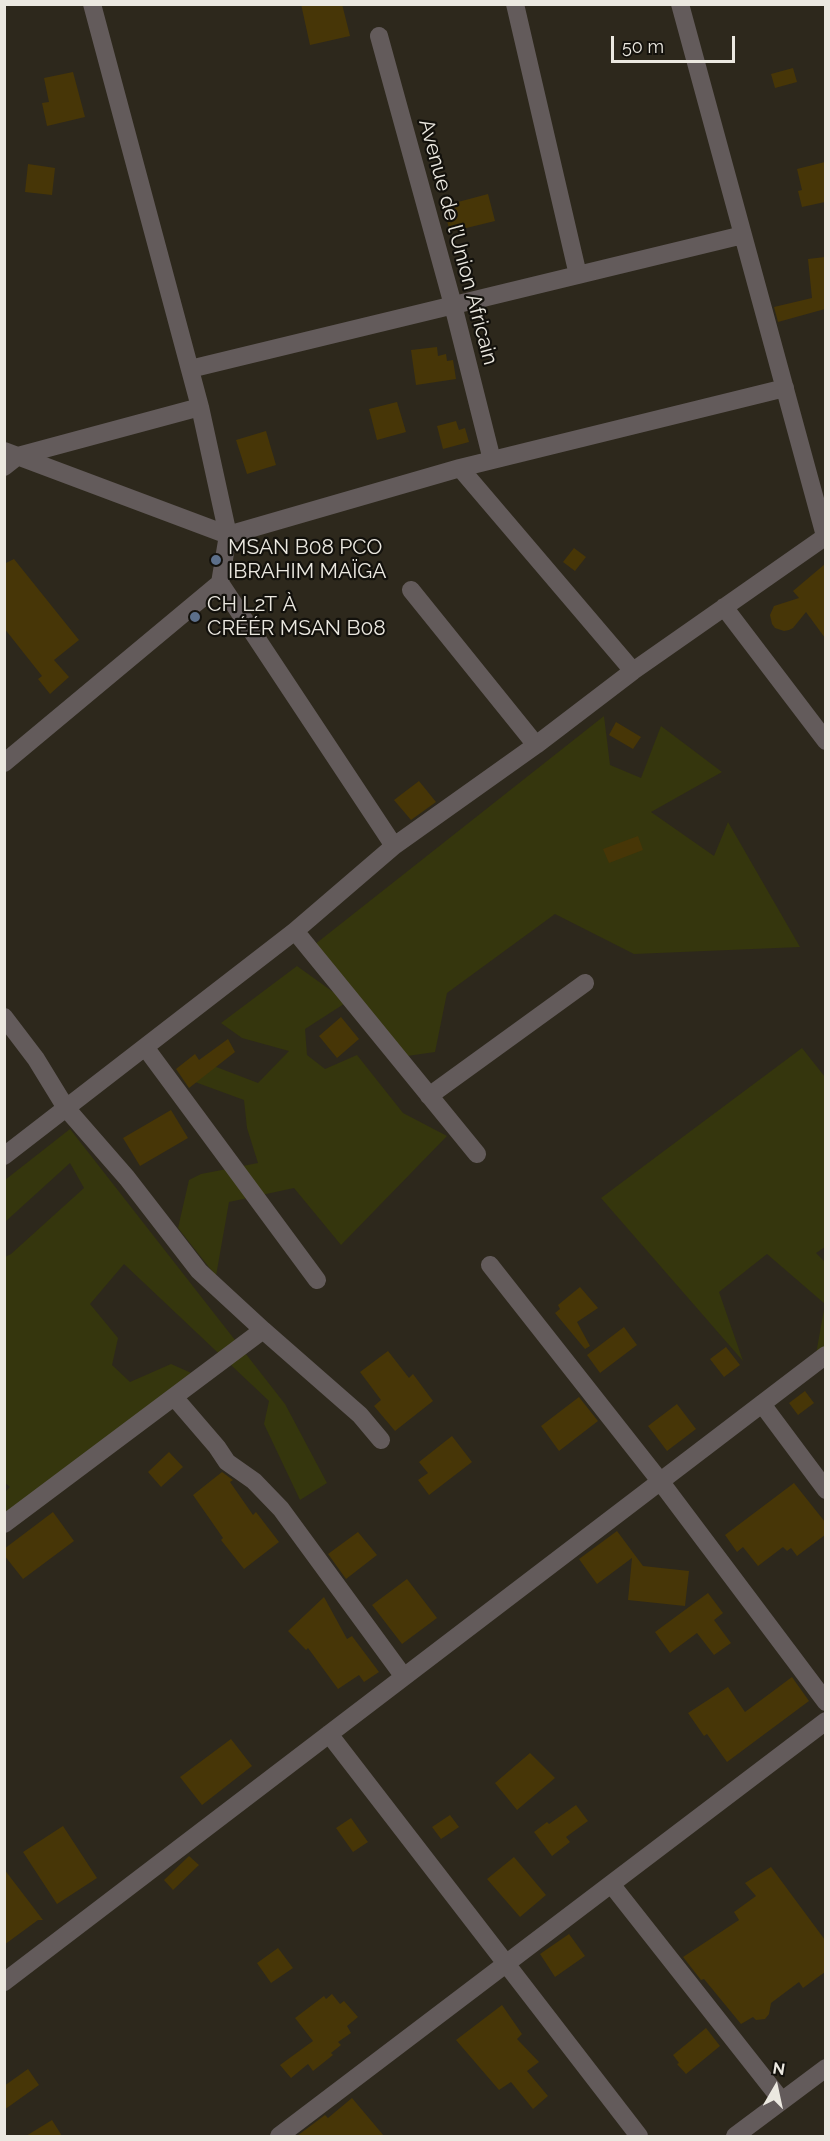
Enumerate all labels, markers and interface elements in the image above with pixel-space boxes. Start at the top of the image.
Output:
scale bar [614,24,738,62]
text: 50 m [622,36,664,57]
street label: Avenue de l’Union Africain [413,116,503,368]
place label: MSAN B08 PCO IBRAHIM MAÏGA [228,535,387,585]
marker: MSAN B08 PCO IBRAHIM MAÏGA [209,553,223,567]
place label: CH L2T À CRÉÉR MSAN B08 [207,592,386,642]
marker: CH L2T À CRÉÉR MSAN B08 [188,610,202,624]
north arrow [746,2057,806,2117]
text: N [771,2058,786,2079]

